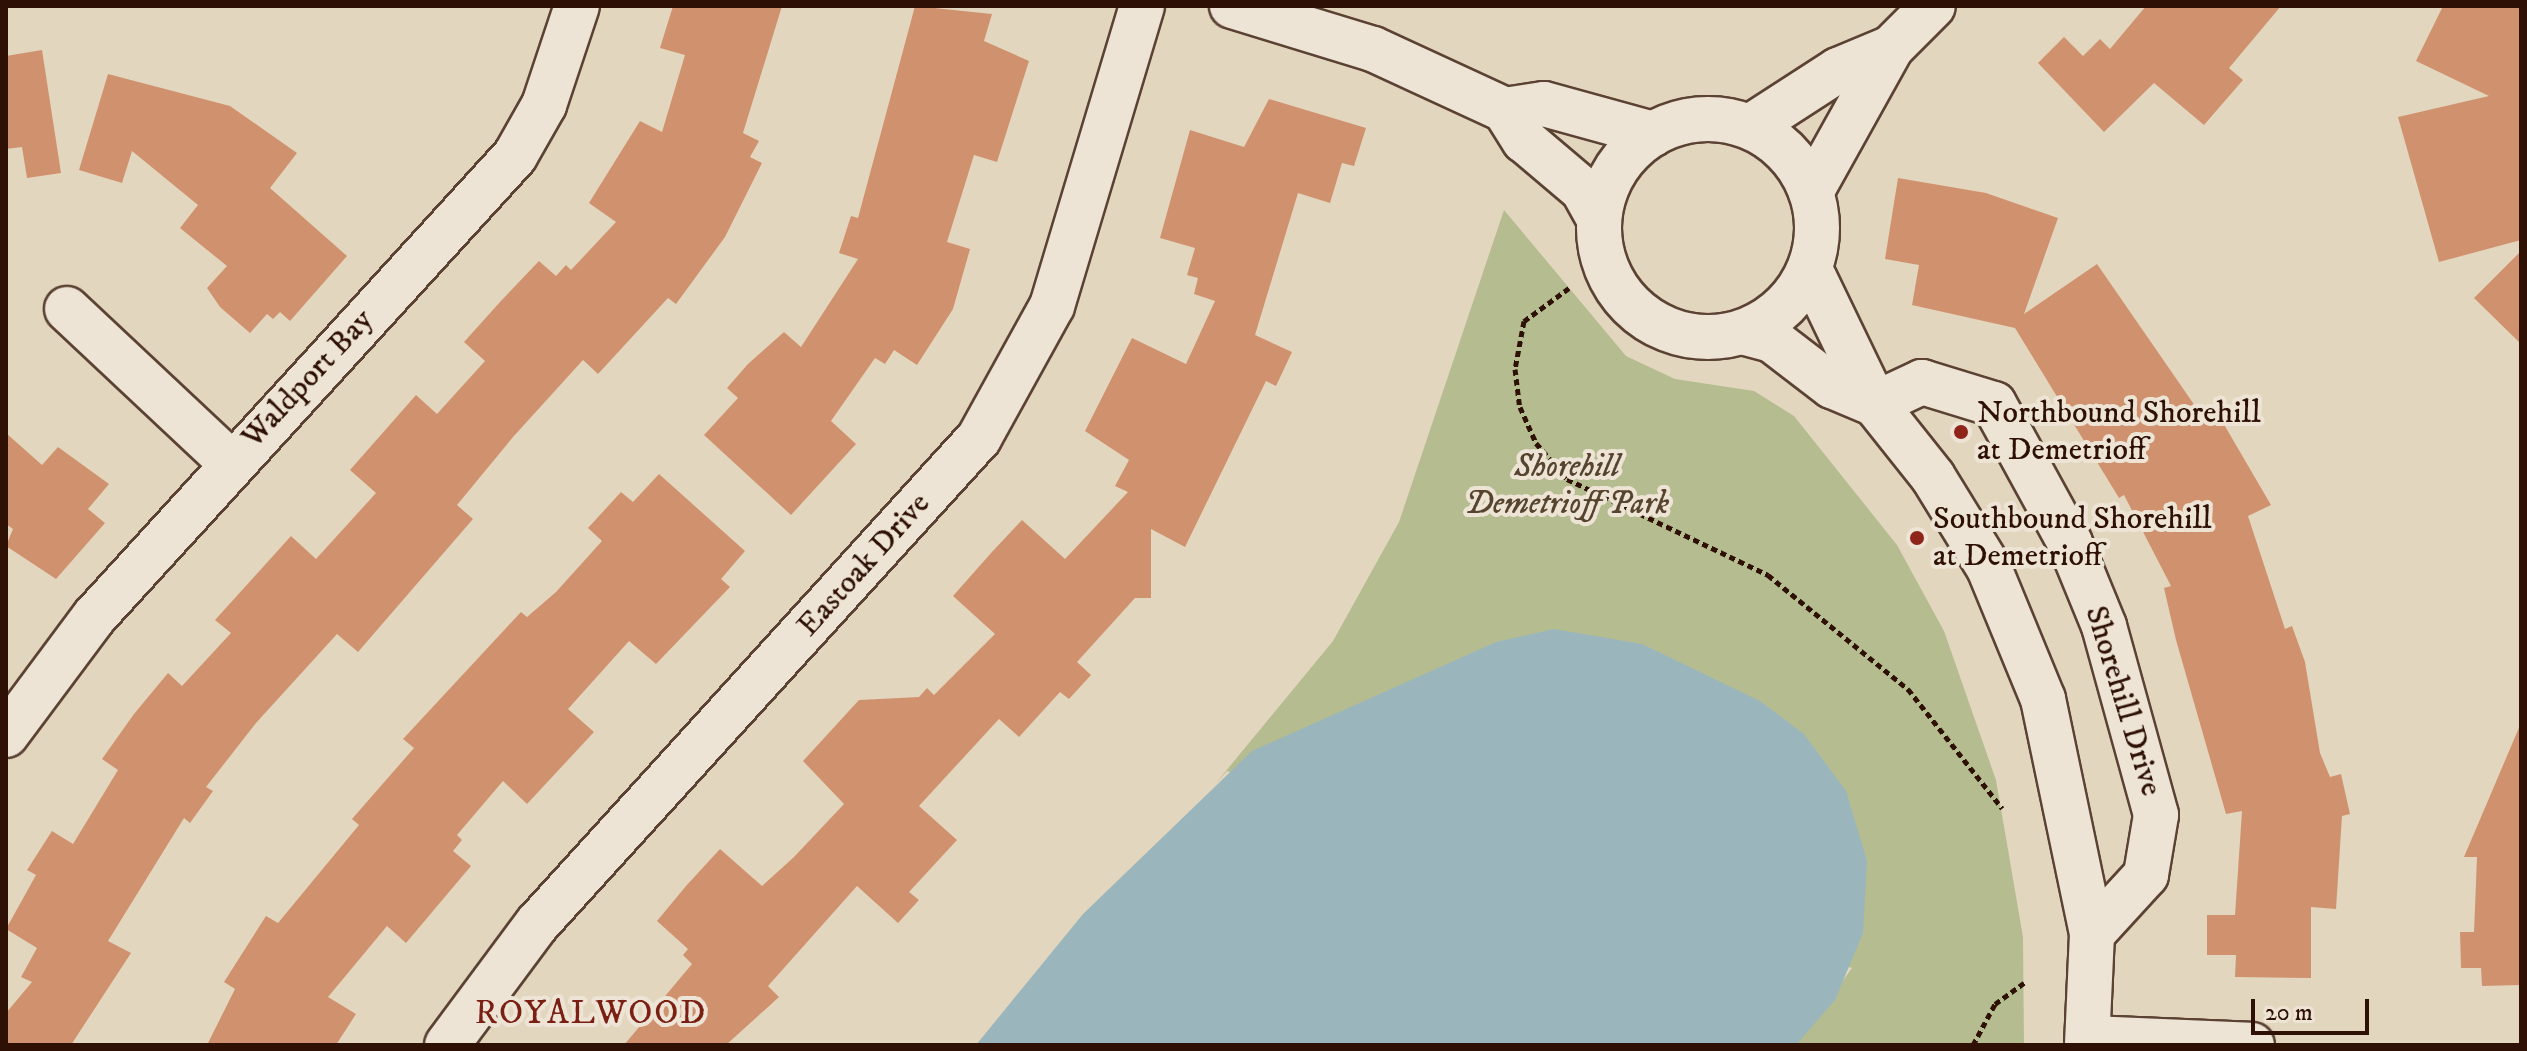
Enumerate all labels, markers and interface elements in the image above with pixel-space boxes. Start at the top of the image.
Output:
street label: Waldport Bay [234,302,382,456]
place label: Northbound Shorehill at Demetrioff [1977,395,2261,470]
marker: Northbound Shorehill at Demetrioff [1952,423,1970,441]
park label: Shorehill Demetrioff Park [1465,449,1669,524]
street label: Eastoak Drive [789,485,939,645]
place label: Southbound Shorehill at Demetrioff [1933,501,2212,576]
marker: Southbound Shorehill at Demetrioff [1908,529,1926,547]
street label: Shorehill Drive [2076,601,2170,801]
scale bar [2255,983,2373,1033]
district label: ROYALWOOD [475,994,707,1034]
text: 20 m [2265,998,2313,1028]

